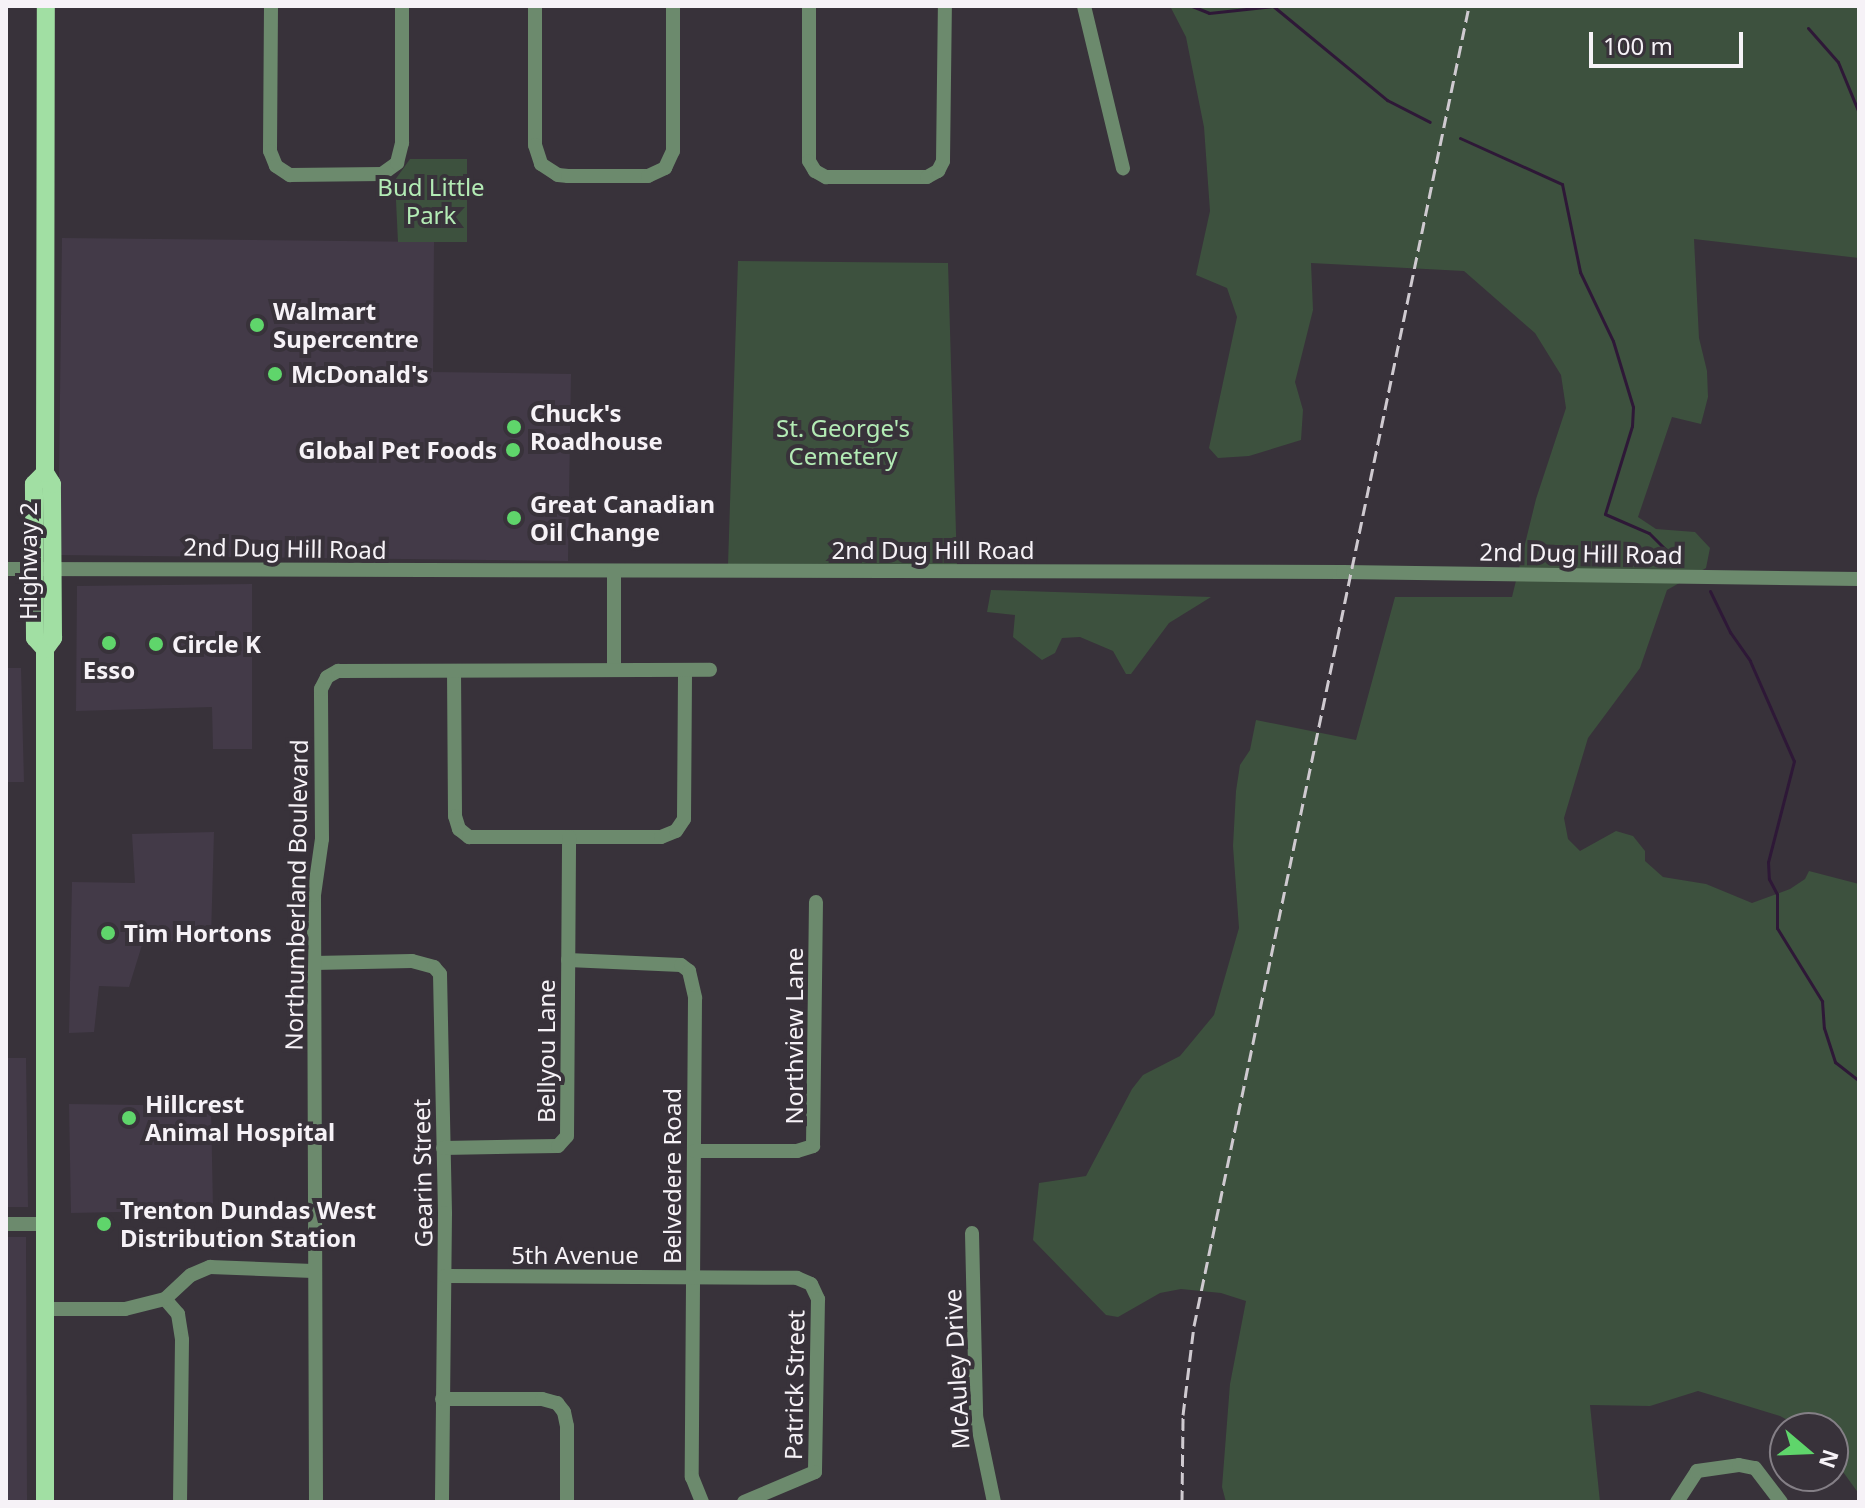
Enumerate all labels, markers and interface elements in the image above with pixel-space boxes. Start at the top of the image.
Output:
scale bar [1593,16,1747,66]
text: 100 m [1603,29,1673,62]
park label: Bud Little Park [377,173,485,229]
place label: Walmart Supercentre [273,297,419,353]
marker: Walmart Supercentre [248,316,266,334]
place label: McDonald's [291,360,429,388]
marker: McDonald's [266,365,284,383]
place label: Chuck's Roadhouse [530,399,663,455]
park label: St. George's Cemetery [776,414,910,470]
marker: Chuck's Roadhouse [505,418,523,436]
place label: Global Pet Foods [298,436,497,464]
marker: Global Pet Foods [504,441,522,459]
place label: Great Canadian Oil Change [530,490,715,546]
street label: Highway 2 [14,502,42,620]
marker: Great Canadian Oil Change [505,509,523,527]
street label: 2nd Dug Hill Road [183,532,387,564]
street label: 2nd Dug Hill Road [831,536,1035,564]
street label: 2nd Dug Hill Road [1479,537,1683,569]
place label: Circle K [172,630,261,658]
marker: Esso [100,634,118,652]
marker: Circle K [147,635,165,653]
place label: Esso [83,656,135,684]
street label: Northumberland Boulevard [279,739,313,1051]
place label: Tim Hortons [124,919,272,947]
marker: Tim Hortons [99,924,117,942]
street label: Northview Lane [780,947,808,1125]
street label: Bellyou Lane [532,979,560,1123]
street label: Belvedere Road [658,1088,686,1264]
place label: Hillcrest Animal Hospital [145,1090,335,1146]
street label: Gearin Street [406,1098,438,1248]
marker: Hillcrest Animal Hospital [120,1109,138,1127]
place label: Trenton Dundas West Distribution Station [120,1196,376,1252]
marker: Trenton Dundas West Distribution Station [95,1215,113,1233]
street label: 5th Avenue [511,1241,639,1269]
street label: McAuley Drive [937,1288,975,1450]
street label: Patrick Street [778,1310,810,1460]
north arrow [1769,1412,1849,1492]
text: N [1813,1446,1847,1472]

